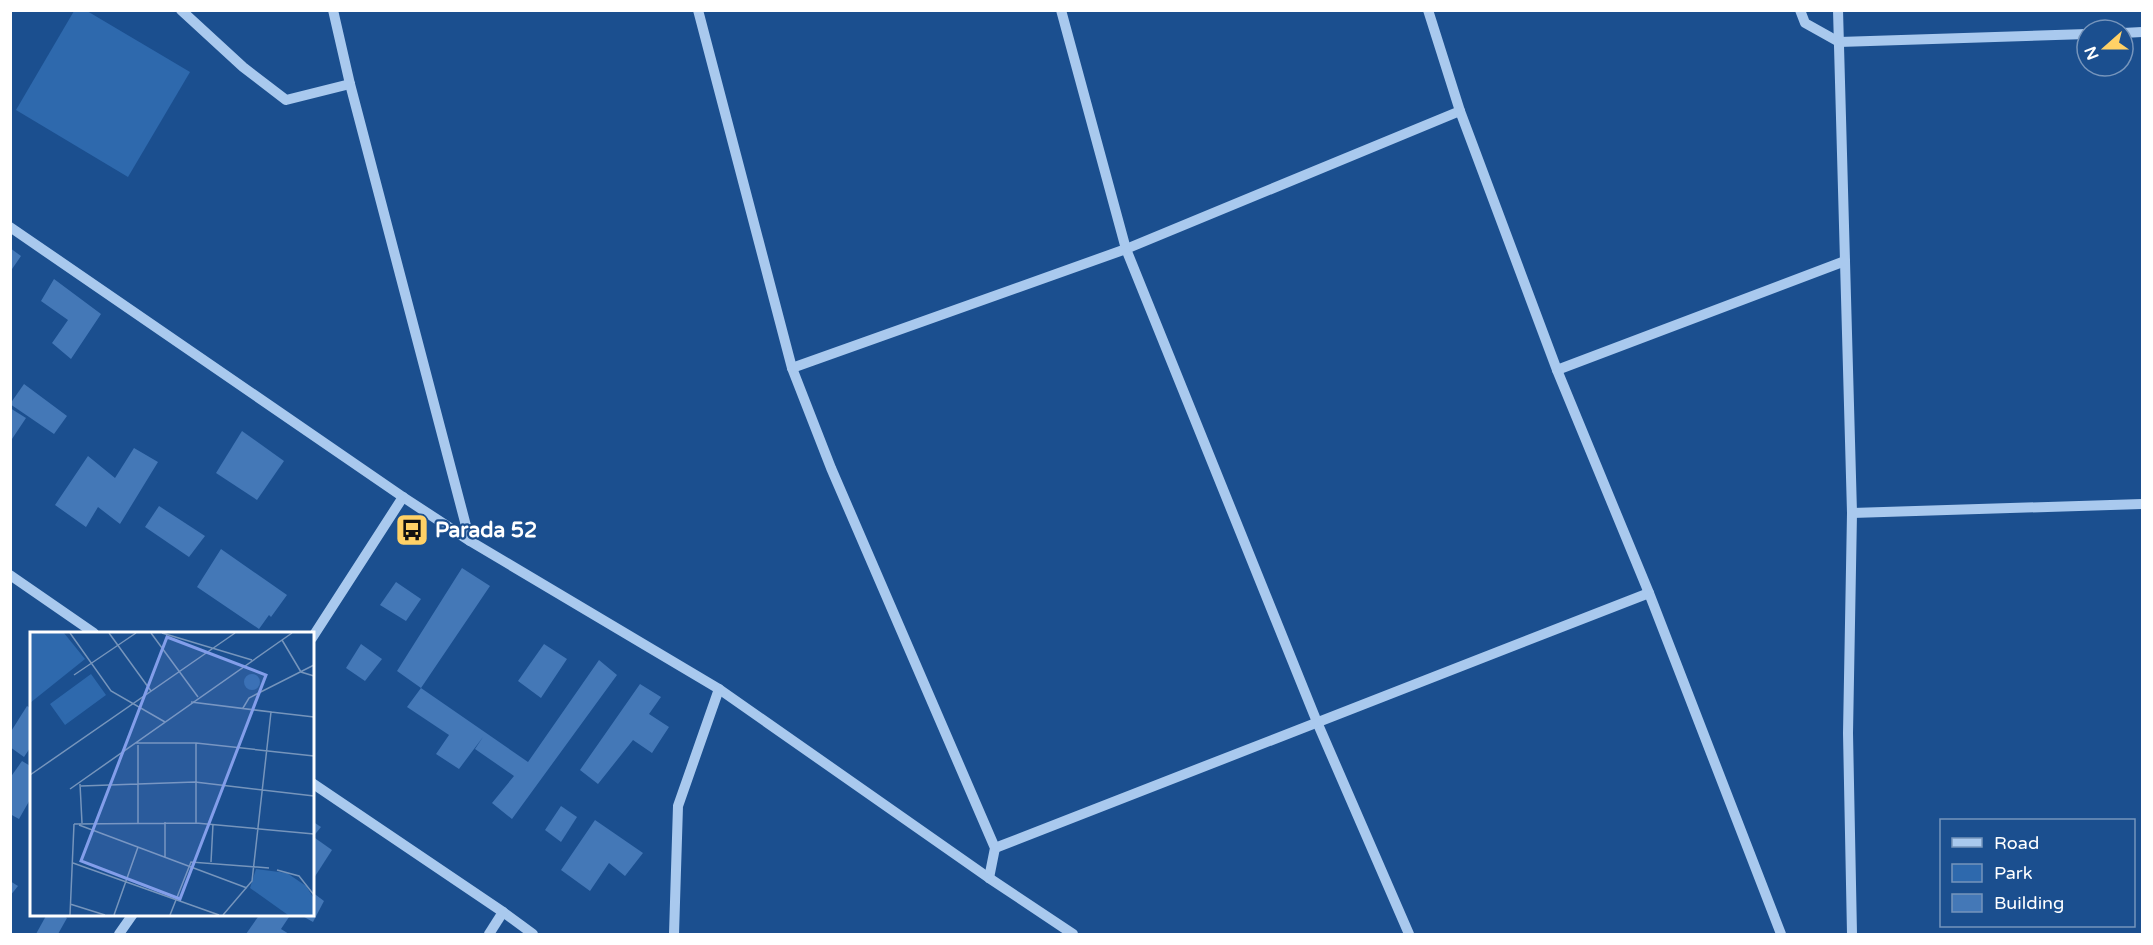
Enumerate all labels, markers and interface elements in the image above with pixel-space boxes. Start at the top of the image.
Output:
north arrow [2075,18,2135,78]
text: N [2080,43,2104,63]
bus stop icon: Parada 52 [394,512,430,548]
place label: Parada 52 [435,518,537,543]
inset map [30,632,314,915]
legend [1940,819,2135,927]
text: Road [1994,832,2039,854]
text: Park [1994,862,2033,884]
text: Building [1994,892,2064,914]

